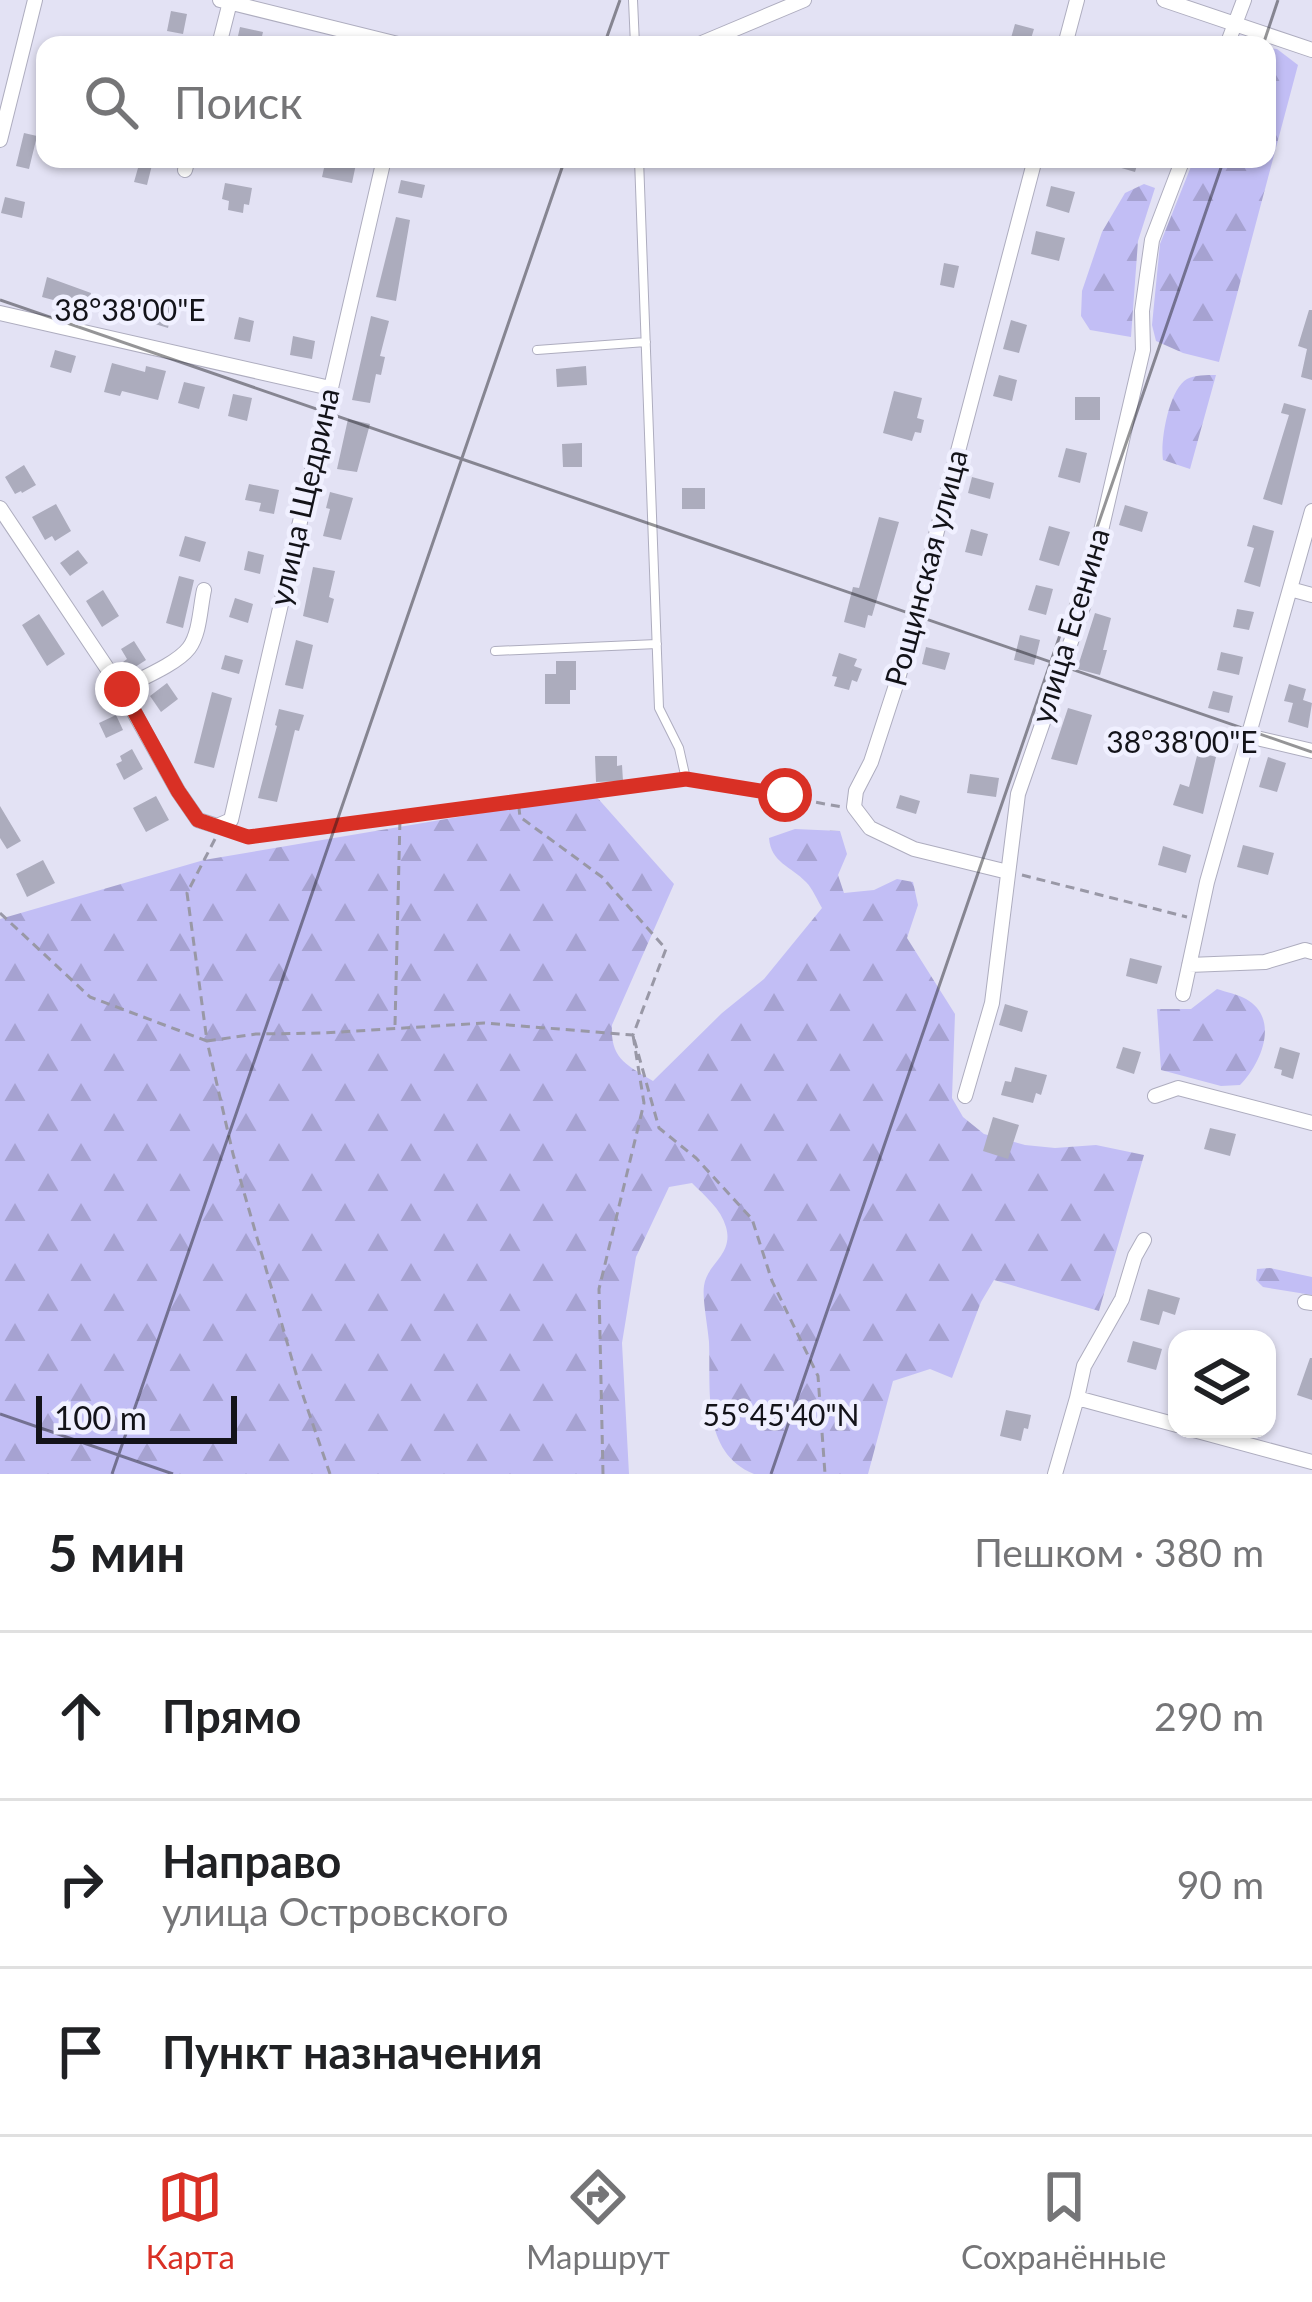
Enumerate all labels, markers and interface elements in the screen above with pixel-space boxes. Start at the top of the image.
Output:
search box [36,36,1276,168]
icon: search [78,69,144,135]
text: Поиск [174,75,303,129]
text: 38°38'00"E [54,291,206,327]
street label: улица Щедрина [260,384,346,609]
street label: Рощинская улица [876,445,974,690]
street label: улица Есенина [1022,524,1116,727]
route end [95,662,149,716]
text: 38°38'00"E [1106,723,1258,759]
route start [758,768,812,822]
map controls [1168,1330,1276,1438]
button: layers [1168,1330,1276,1438]
scale bar [36,1390,237,1443]
text: 55°45'40"N [703,1396,859,1432]
text: 100 m [54,1397,147,1437]
text: 5 мин [48,1522,185,1583]
text: Пешком · 380 m [974,1529,1264,1575]
icon: ahead [48,1683,114,1749]
text: Прямо [162,1689,301,1743]
text: 290 m [1154,1693,1264,1739]
text: Направо [162,1834,341,1888]
icon: right [48,1851,114,1917]
text: 90 m [1177,1861,1264,1907]
text: улица Островского [162,1888,509,1934]
icon: arrive [48,2019,114,2085]
text: Пункт назначения [162,2025,543,2079]
tab: Карта [146,2164,235,2276]
tab: Маршрут [526,2164,670,2276]
tab: Сохранённые [961,2164,1166,2276]

